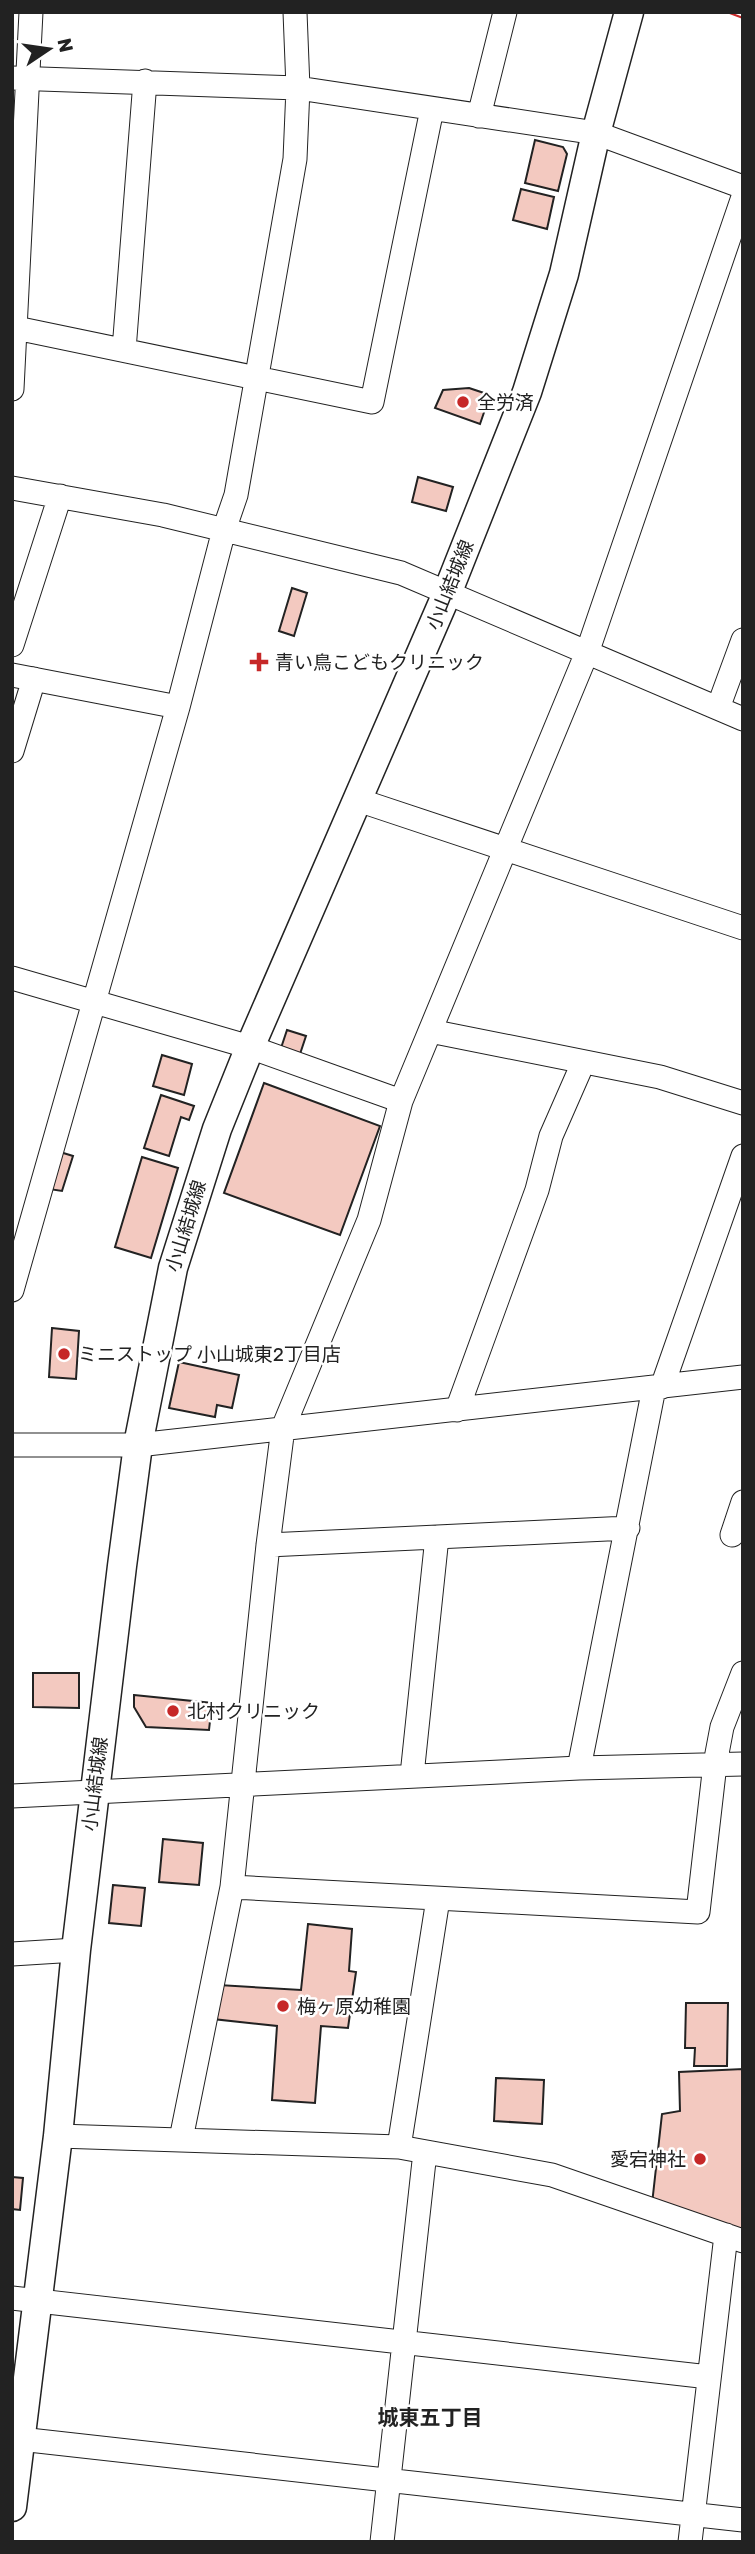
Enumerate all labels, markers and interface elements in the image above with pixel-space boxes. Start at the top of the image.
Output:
north arrow [14,14,84,84]
text: N [52,36,78,55]
place label: 全労済 [477,391,534,414]
marker: 全労済 [455,394,471,410]
street label: 小山結城線 [422,537,478,633]
place label: 青い鳥こどもクリニック [275,651,484,674]
marker: 青い鳥こどもクリニック [249,652,269,672]
street label: 小山結城線 [161,1177,211,1275]
place label: ミニストップ 小山城東2丁目店 [78,1343,341,1366]
marker: ミニストップ 小山城東2丁目店 [56,1346,72,1362]
place label: 北村クリニック [187,1700,320,1723]
marker: 北村クリニック [165,1703,181,1719]
street label: 小山結城線 [78,1735,112,1833]
place label: 梅ヶ原幼稚園 [297,1995,411,2018]
marker: 梅ヶ原幼稚園 [275,1998,291,2014]
place label: 愛宕神社 [610,2148,686,2171]
marker: 愛宕神社 [692,2151,708,2167]
district label: 城東五丁目 [378,2405,483,2430]

